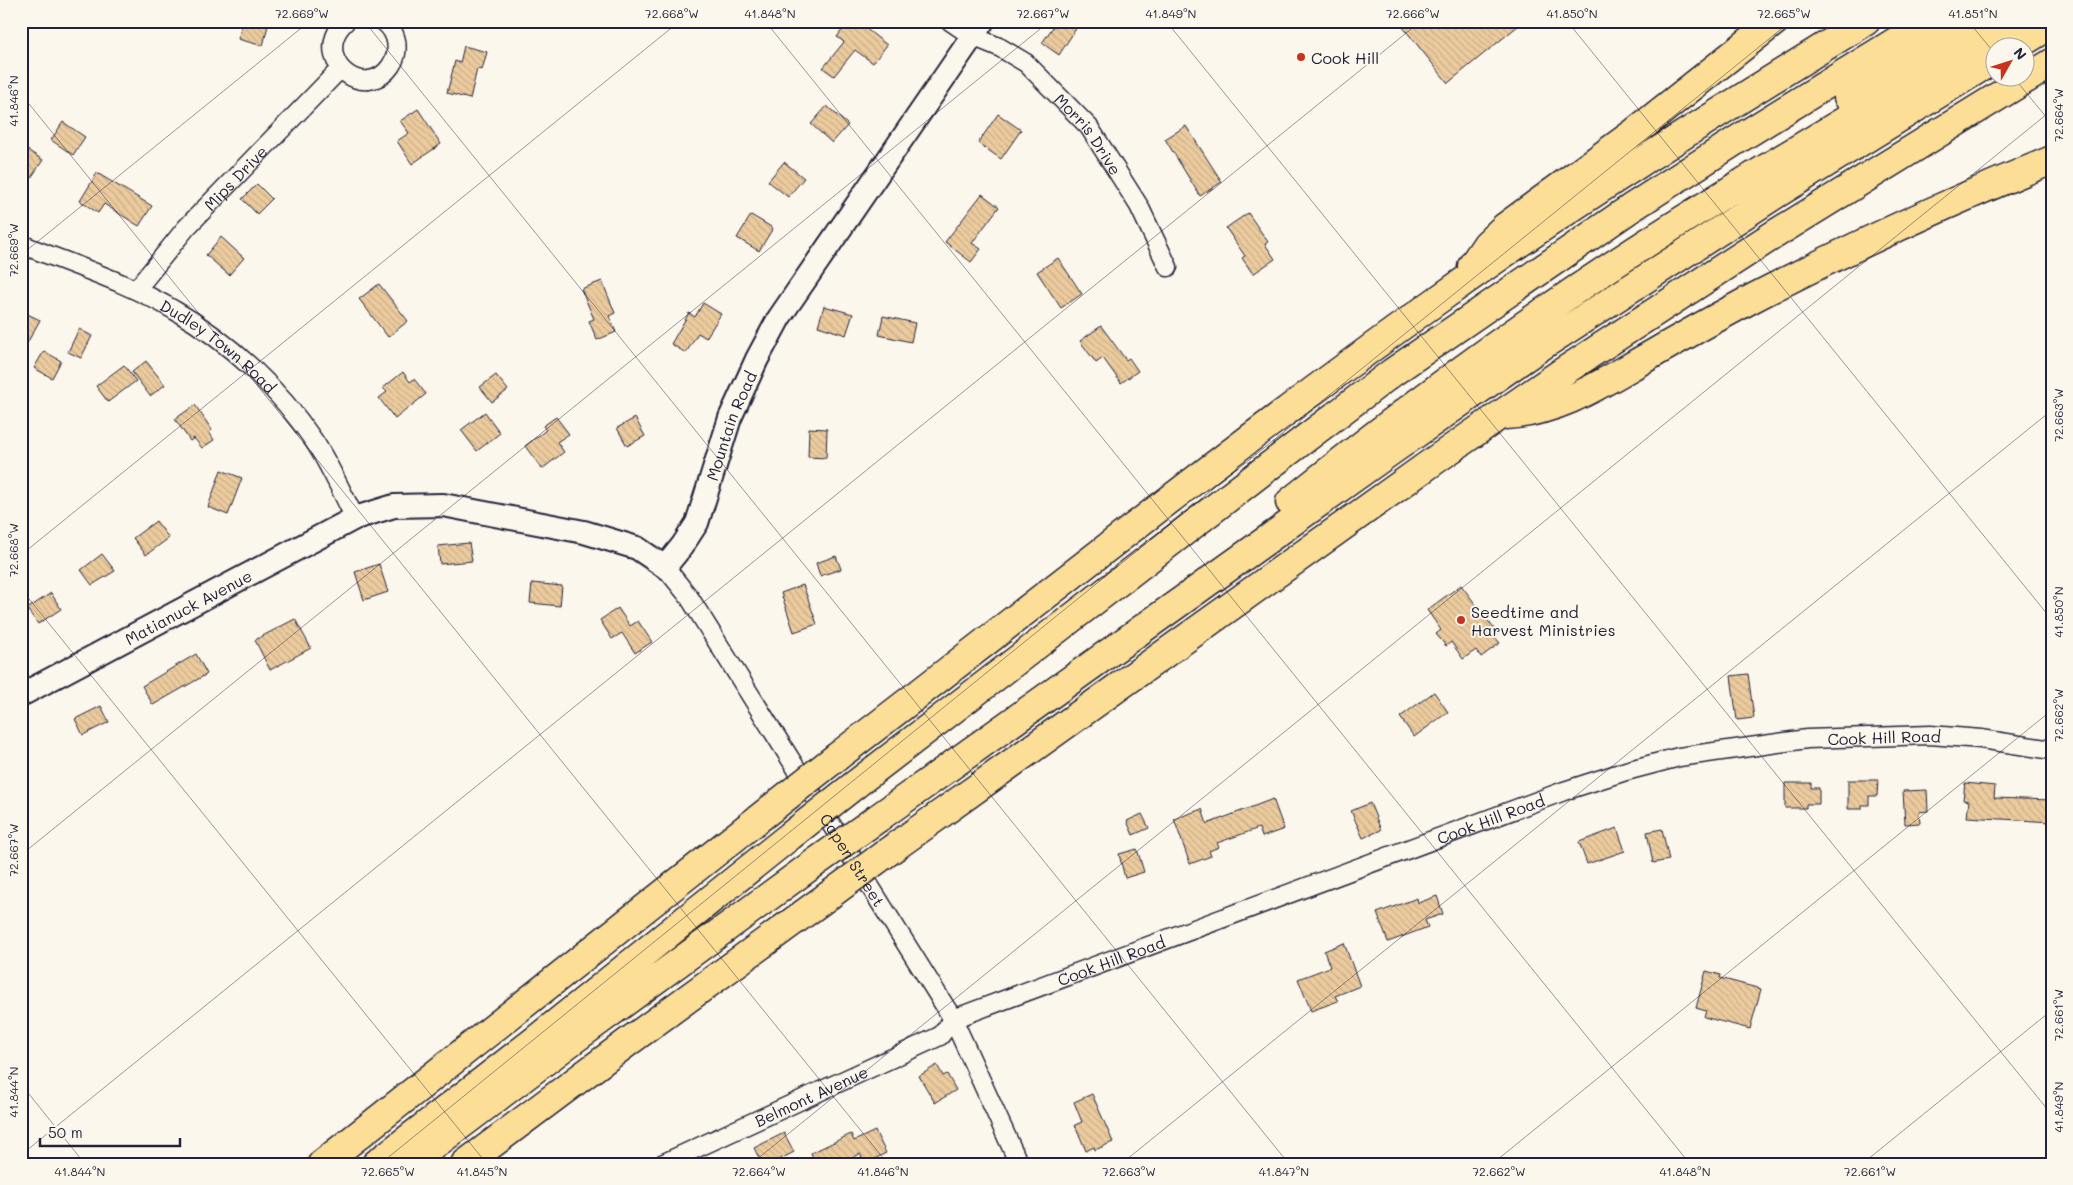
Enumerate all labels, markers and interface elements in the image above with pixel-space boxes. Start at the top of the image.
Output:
text: 72.669°W [275,5,329,21]
text: 72.668°W [645,5,699,21]
text: 41.848°N [744,5,796,21]
text: 72.667°W [1016,5,1070,21]
text: 41.849°N [1146,5,1196,21]
text: 72.666°W [1386,5,1440,21]
text: 41.850°N [1546,5,1598,21]
text: 72.665°W [1757,5,1811,21]
text: 41.851°N [1948,5,1998,21]
north arrow [1986,38,2036,88]
text: N [2010,43,2031,64]
place label: Cook Hill [1311,47,1379,68]
marker: Cook Hill [1295,51,1307,63]
text: 41.846°N [5,76,21,127]
street label: Morris Drive [1050,88,1127,178]
text: 72.664°W [2050,88,2066,142]
street label: Mips Drive [199,140,271,215]
text: 72.669°W [5,223,21,277]
street label: Dudley Town Road [157,294,281,397]
street label: Mountain Road [701,367,761,483]
text: 72.663°W [2050,388,2066,442]
text: 72.668°W [5,523,21,577]
street label: Matianuck Avenue [121,564,255,649]
text: 41.850°N [2050,586,2066,638]
place label: Seedtime and Harvest Ministries [1471,601,1616,640]
marker: Seedtime and Harvest Ministries [1455,614,1467,626]
text: 72.662°W [2050,688,2066,742]
street label: Cook Hill Road [1827,724,1942,749]
street label: Cook Hill Road [1434,789,1547,848]
street label: Capen Street [816,809,890,910]
text: 72.667°W [5,823,21,877]
street label: Cook Hill Road [1054,930,1168,990]
text: 72.661°W [2050,989,2066,1041]
street label: Belmont Avenue [751,1060,871,1131]
text: 41.844°N [5,1067,21,1117]
text: 41.849°N [2050,1082,2066,1132]
scale bar [40,1115,180,1147]
text: 50 m [48,1122,83,1142]
text: 41.844°N [55,1163,105,1179]
text: 72.665°W [361,1163,415,1179]
text: 41.845°N [457,1163,507,1179]
text: 72.664°W [732,1163,786,1179]
text: 41.846°N [858,1163,909,1179]
text: 72.663°W [1102,1163,1156,1179]
text: 41.847°N [1259,1163,1309,1179]
text: 72.662°W [1472,1163,1526,1179]
text: 41.848°N [1659,1163,1711,1179]
text: 72.661°W [1844,1163,1896,1179]

